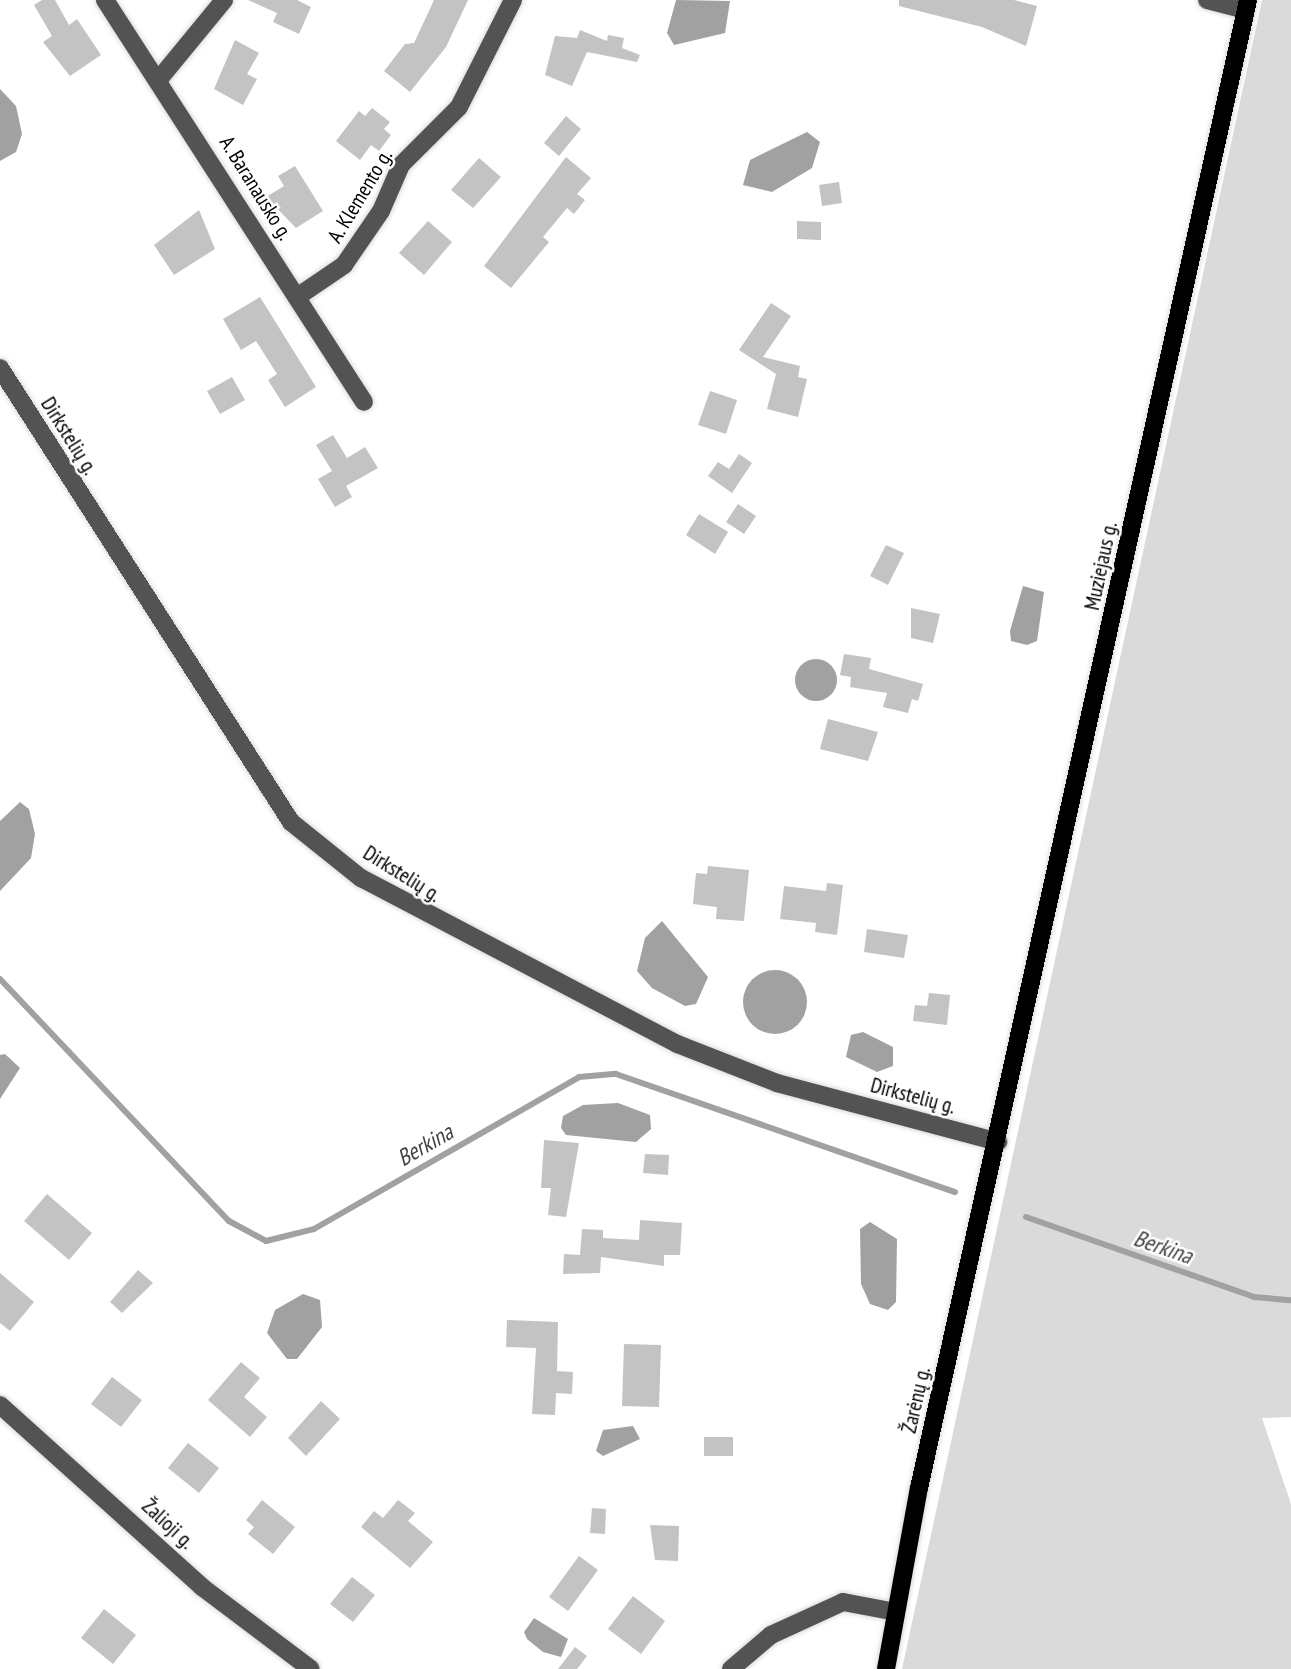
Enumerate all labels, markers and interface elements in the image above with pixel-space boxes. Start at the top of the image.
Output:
street label: A. Baranausko g. [214,131,298,245]
street label: A. Klemento g. [322,144,398,248]
street label: Dirkstelių g. [35,393,103,479]
street label: Muziejaus g. [1079,520,1123,612]
street label: Dirkstelių g. [359,840,445,908]
street label: Dirkstelių g. [868,1073,958,1119]
water label: Berkina [392,1118,458,1172]
water label: Berkina [1130,1224,1196,1270]
street label: Žarėnų g. [896,1364,936,1436]
street label: Žalioji g. [137,1494,199,1554]

